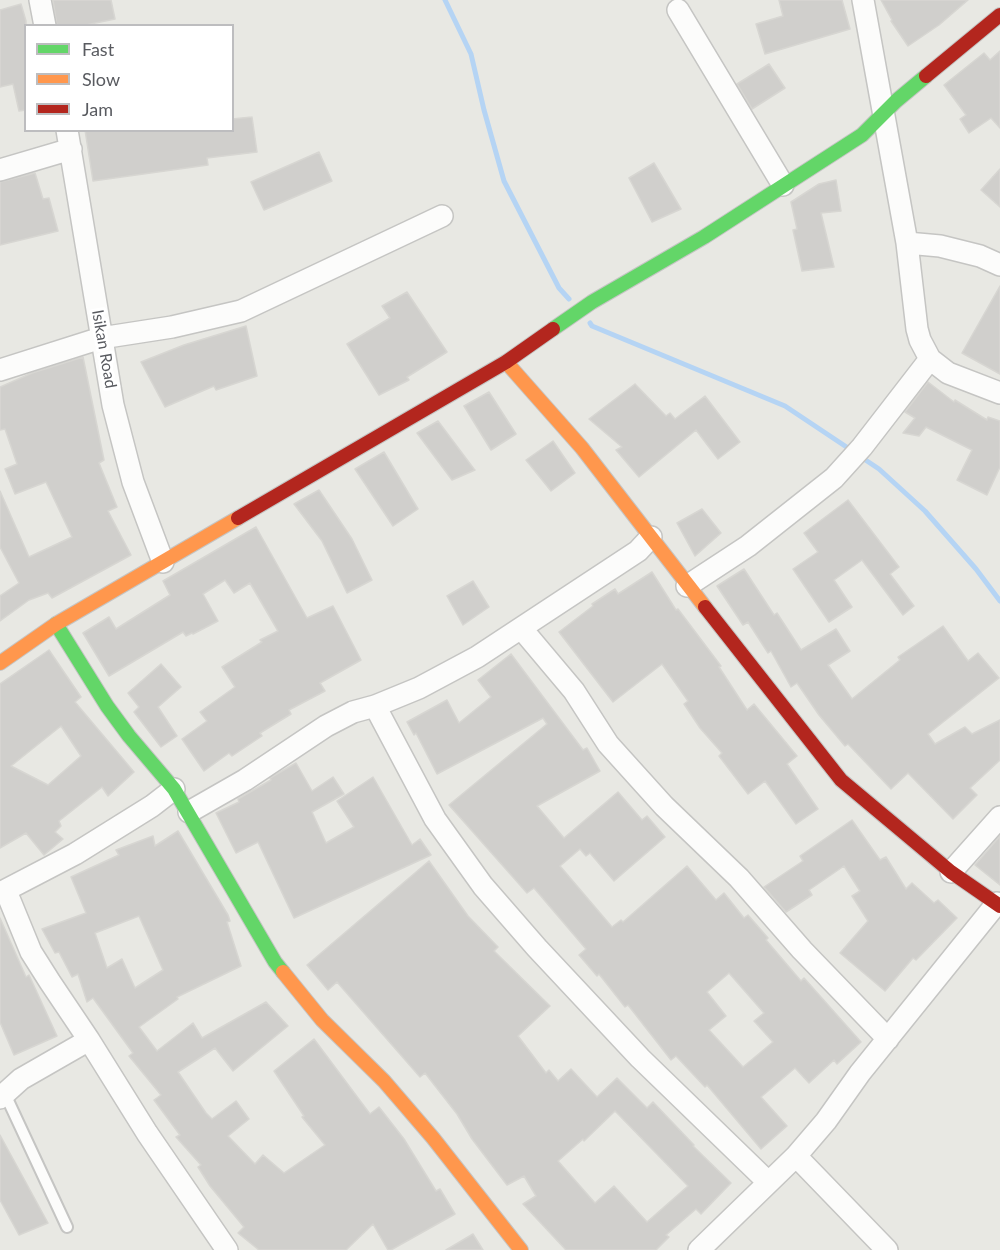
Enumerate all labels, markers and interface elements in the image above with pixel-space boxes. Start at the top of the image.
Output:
legend [24,24,234,132]
text: Fast [82,38,114,60]
text: Slow [82,68,120,90]
text: Jam [82,98,113,120]
street label: Isikan Road [88,308,120,390]

